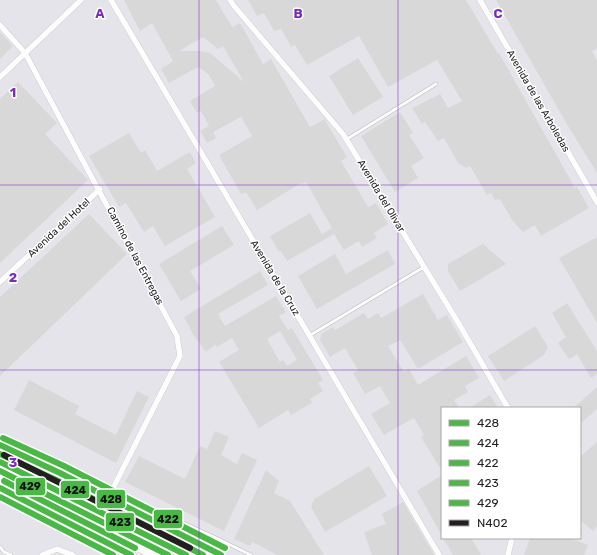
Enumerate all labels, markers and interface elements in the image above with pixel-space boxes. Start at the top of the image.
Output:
text: A [95,6,105,21]
text: B [293,6,303,21]
text: C [493,6,503,21]
street label: Avenida de las Arboledas [504,48,572,154]
text: 1 [10,85,16,100]
street label: Avenida del Olivar [355,158,407,235]
street label: Avenida del Hotel [25,196,93,260]
street label: Camino de las Entregas [104,205,166,307]
street label: Avenida de la Cruz [248,238,302,318]
text: 2 [9,270,17,285]
legend [441,407,581,539]
text: 428 [477,416,499,430]
text: 424 [477,436,499,450]
text: 3 [9,455,18,470]
text: 422 [477,456,499,470]
text: 423 [477,476,499,490]
line badge: 429 [15,477,46,496]
text: 429 [19,480,41,493]
line badge: 424 [60,480,90,499]
text: 424 [64,484,87,497]
line badge: 428 [96,489,126,509]
text: 428 [100,493,122,506]
text: 429 [477,496,499,510]
line badge: 422 [153,509,183,529]
line badge: 423 [105,512,135,532]
text: 422 [157,513,179,526]
text: 423 [109,516,131,529]
text: N402 [477,516,507,530]

